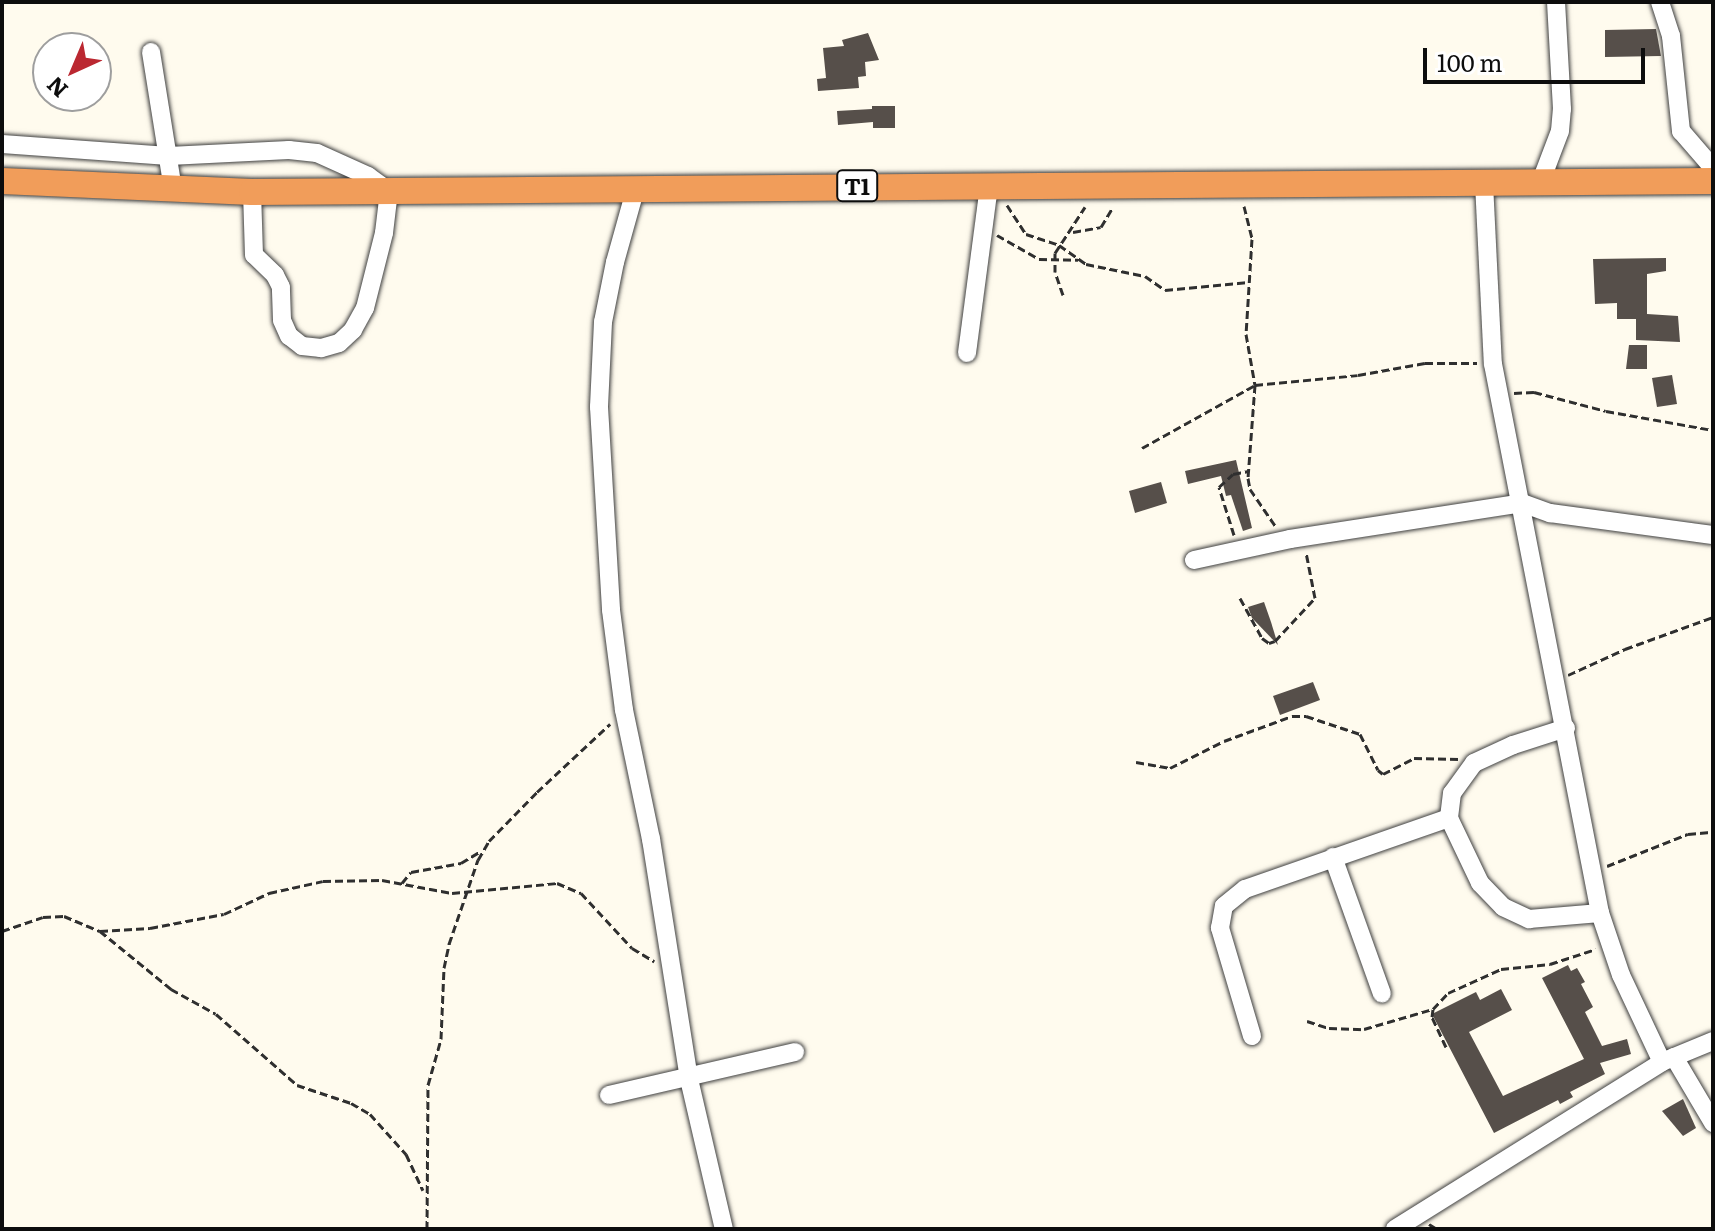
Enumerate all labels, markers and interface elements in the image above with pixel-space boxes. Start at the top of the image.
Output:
north arrow [32,32,112,112]
scale bar [1427,32,1649,82]
text: 100 m [1437,44,1503,79]
text: N [38,70,74,106]
road number: T1 [835,168,879,204]

